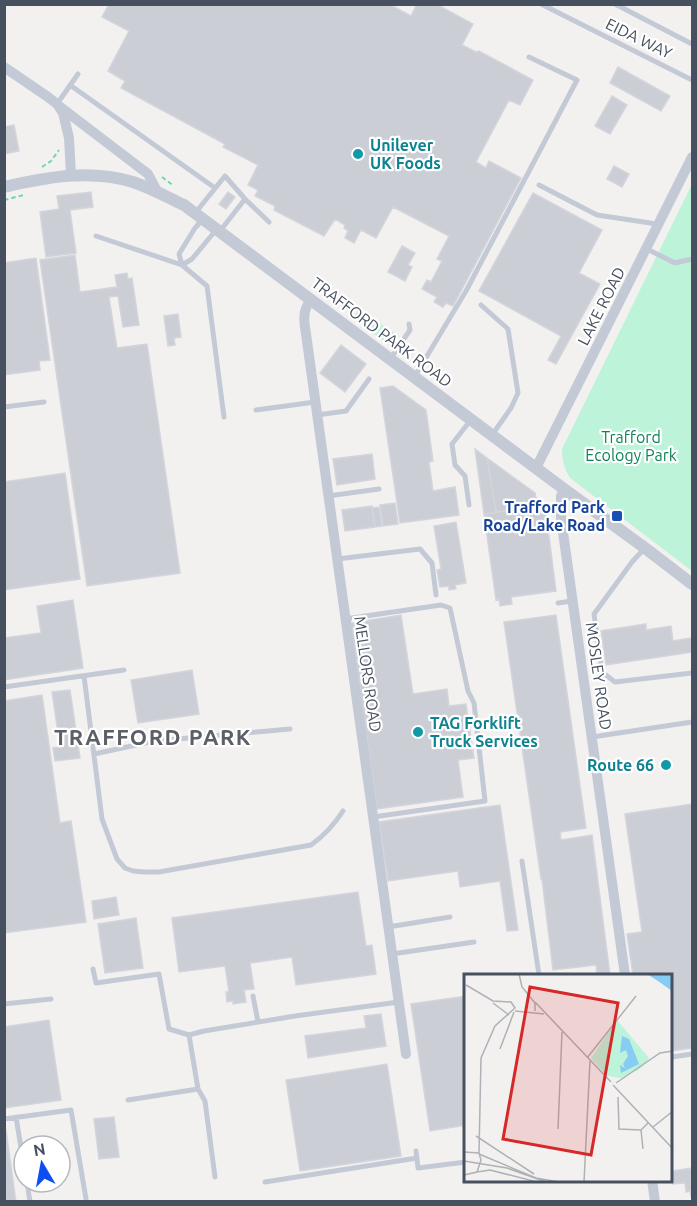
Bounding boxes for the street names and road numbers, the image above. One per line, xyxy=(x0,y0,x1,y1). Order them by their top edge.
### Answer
street label: EIDA WAY xyxy=(603,14,676,62)
street label: LAKE ROAD xyxy=(574,264,628,348)
street label: TRAFFORD PARK ROAD xyxy=(308,274,456,390)
street label: MELLORS ROAD xyxy=(351,615,385,733)
street label: MOSLEY ROAD xyxy=(583,621,615,731)

